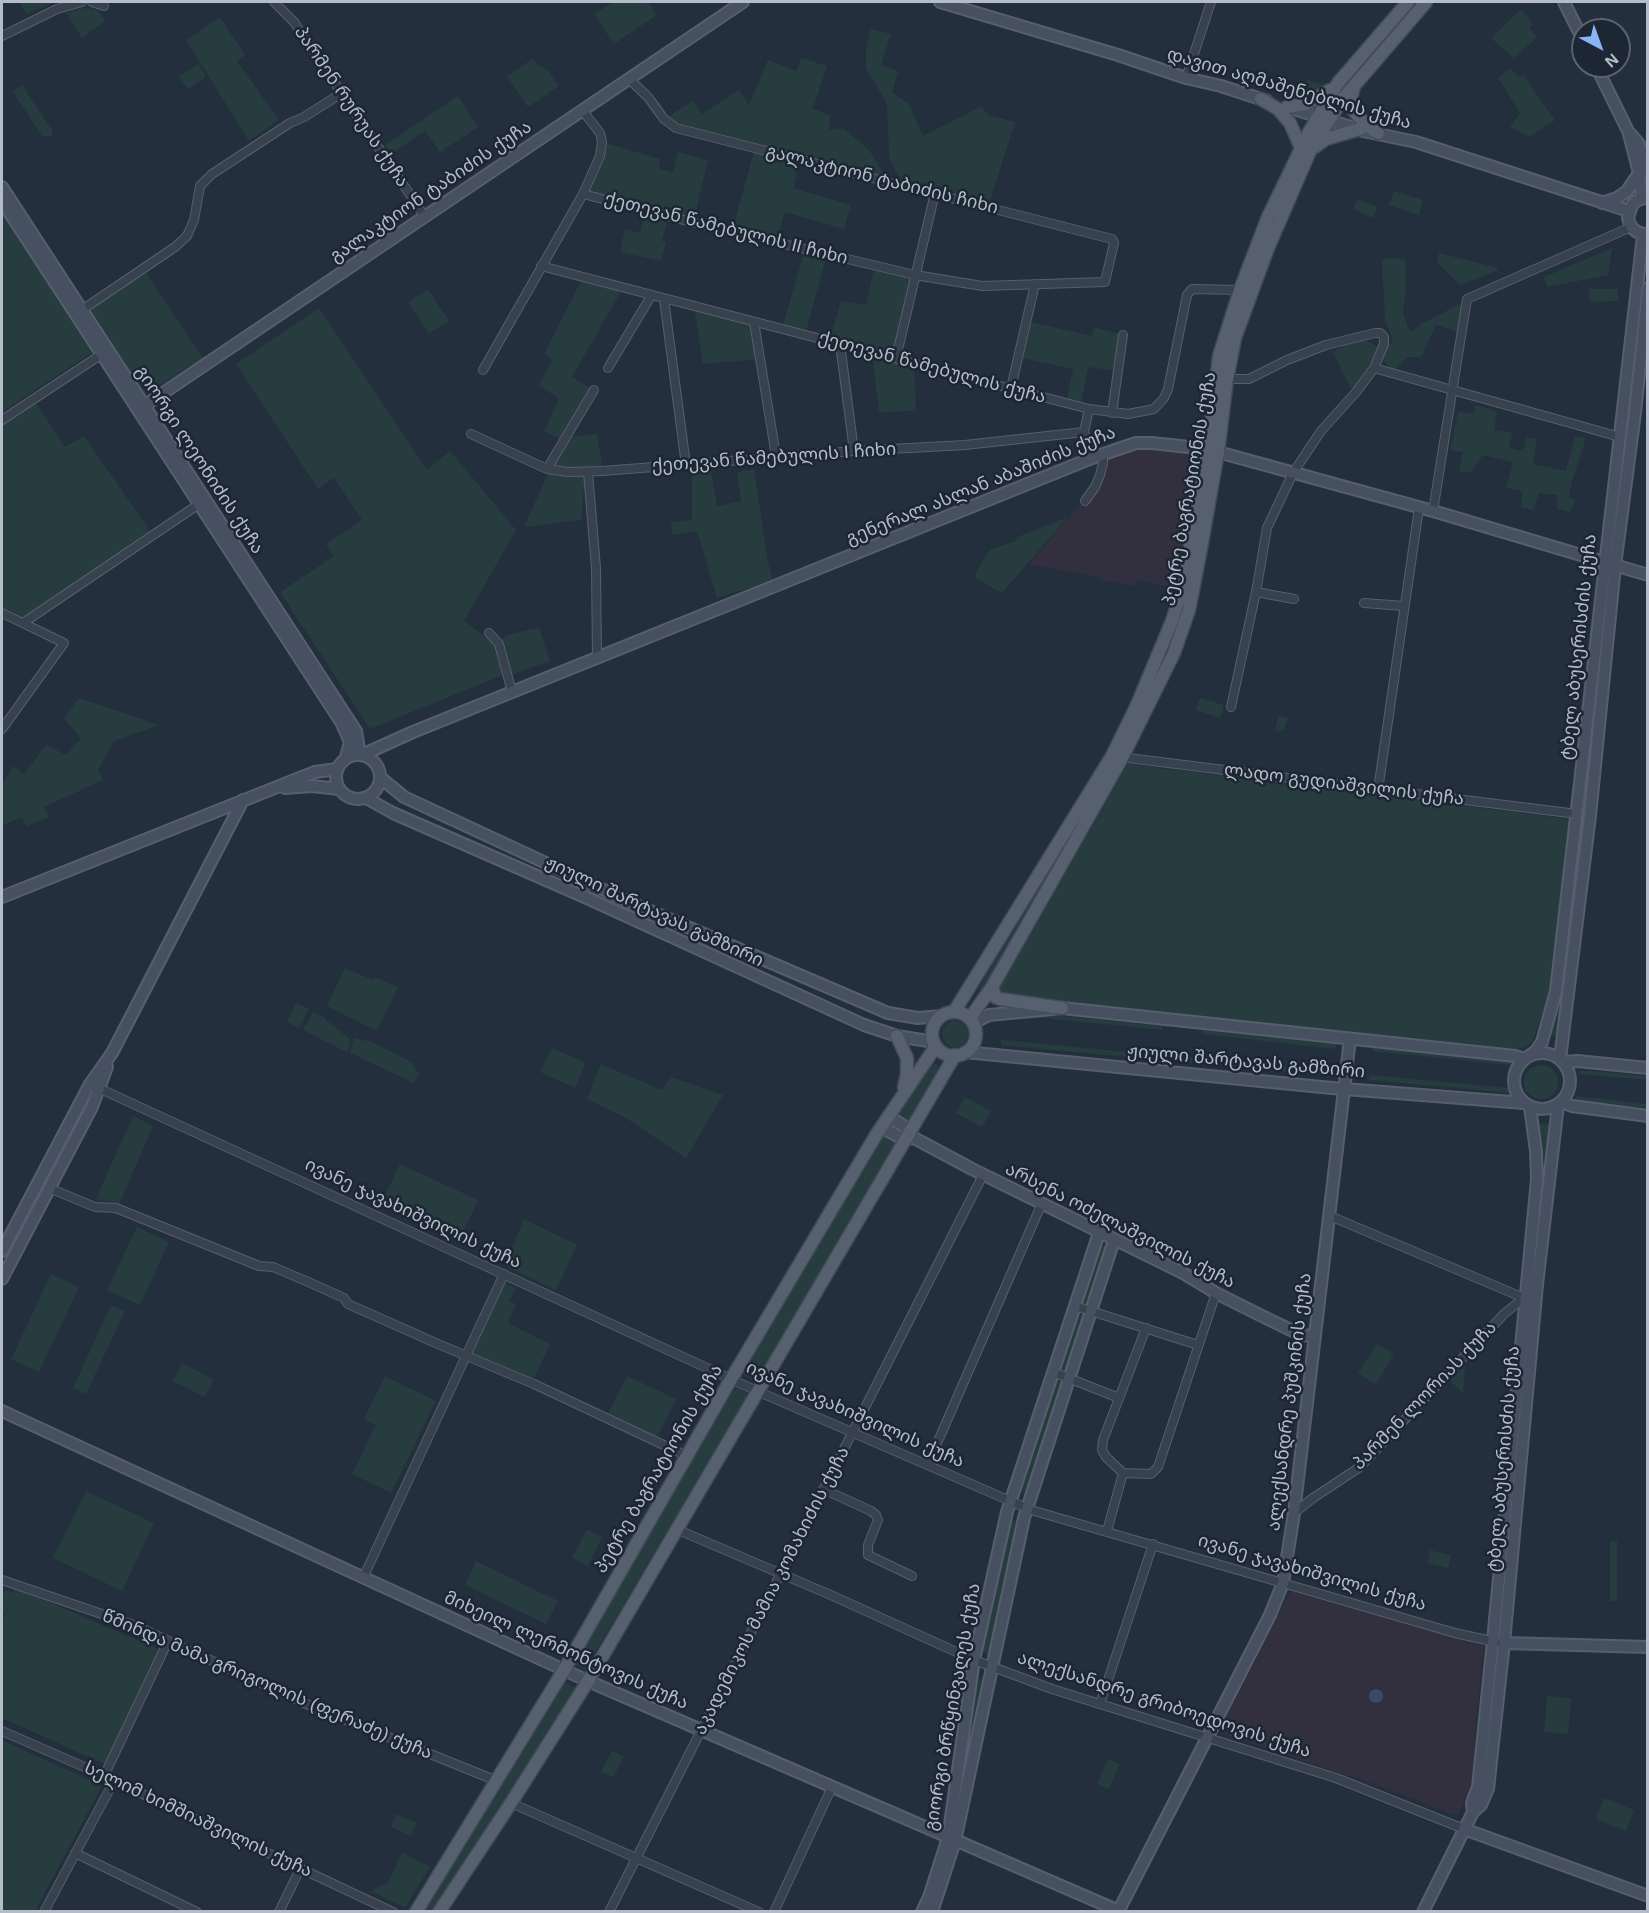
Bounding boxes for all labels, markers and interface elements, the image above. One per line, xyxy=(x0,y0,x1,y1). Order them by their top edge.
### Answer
north arrow xyxy=(1571,18,1631,78)
street label: პარმენ რურუას ქუჩა xyxy=(289,22,413,192)
street label: დავით აღმაშენებლის ქუჩა xyxy=(1164,44,1414,134)
text: N xyxy=(1602,50,1622,71)
street label: გალაკტიონ ტაბიძის ქუჩა xyxy=(326,116,536,268)
street label: გალაკტიონ ტაბიძის ჩიხი xyxy=(764,141,1000,219)
street label: ქეთევან წამებულის II ჩიხი xyxy=(602,188,850,270)
street label: ქეთევან წამებულის ქუჩა xyxy=(816,327,1048,409)
street label: გიორგი ლეონიძის ქუჩა xyxy=(130,362,268,558)
street label: პეტრე ბაგრატიონის ქუჩა xyxy=(1159,370,1221,608)
street label: გენერალ ასლან აბაშიძის ქუჩა xyxy=(843,422,1119,550)
street label: ქეთევან წამებულის I ჩიხი xyxy=(651,439,897,477)
street label: ტბელ აბუსერისძის ქუჩა xyxy=(1556,533,1602,761)
street label: ლადო გუდიაშვილის ქუჩა xyxy=(1223,760,1465,810)
street label: ჟიული შარტავას გამზირი xyxy=(541,852,767,972)
street label: ჟიული შარტავას გამზირი xyxy=(1126,1041,1366,1083)
street label: ივანე ჯავახიშვილის ქუჩა xyxy=(301,1154,525,1274)
street label: არსენა ოძელაშვილის ქუჩა xyxy=(1001,1158,1239,1294)
street label: ალექსანდრე პუშკინის ქუჩა xyxy=(1263,1272,1317,1532)
street label: პარმენ ლორიას ქუჩა xyxy=(1348,1317,1502,1475)
street label: ტბელ აბუსერისძის ქუჩა xyxy=(1483,1345,1525,1573)
street label: ივანე ჯავახიშვილის ქუჩა xyxy=(743,1357,967,1473)
street label: პეტრე ბაგრატიონის ქუჩა xyxy=(590,1361,728,1577)
street label: აკადემიკოს მამია კომახიძის ქუჩა xyxy=(690,1443,854,1739)
street label: ივანე ჯავახიშვილის ქუჩა xyxy=(1195,1530,1429,1616)
street label: გიორგი ბრწყინვალეს ქუჩა xyxy=(921,1582,985,1832)
street label: მიხეილ ლერმონტოვის ქუჩა xyxy=(441,1587,691,1715)
street label: წმინდა მამა გრიგოლის (ფერაძე) ქუჩა xyxy=(99,1605,435,1765)
street label: ალექსანდრე გრიბოედოვის ქუჩა xyxy=(1014,1647,1314,1763)
street label: სელიმ ხიმშიაშვილის ქუჩა xyxy=(81,1758,315,1882)

